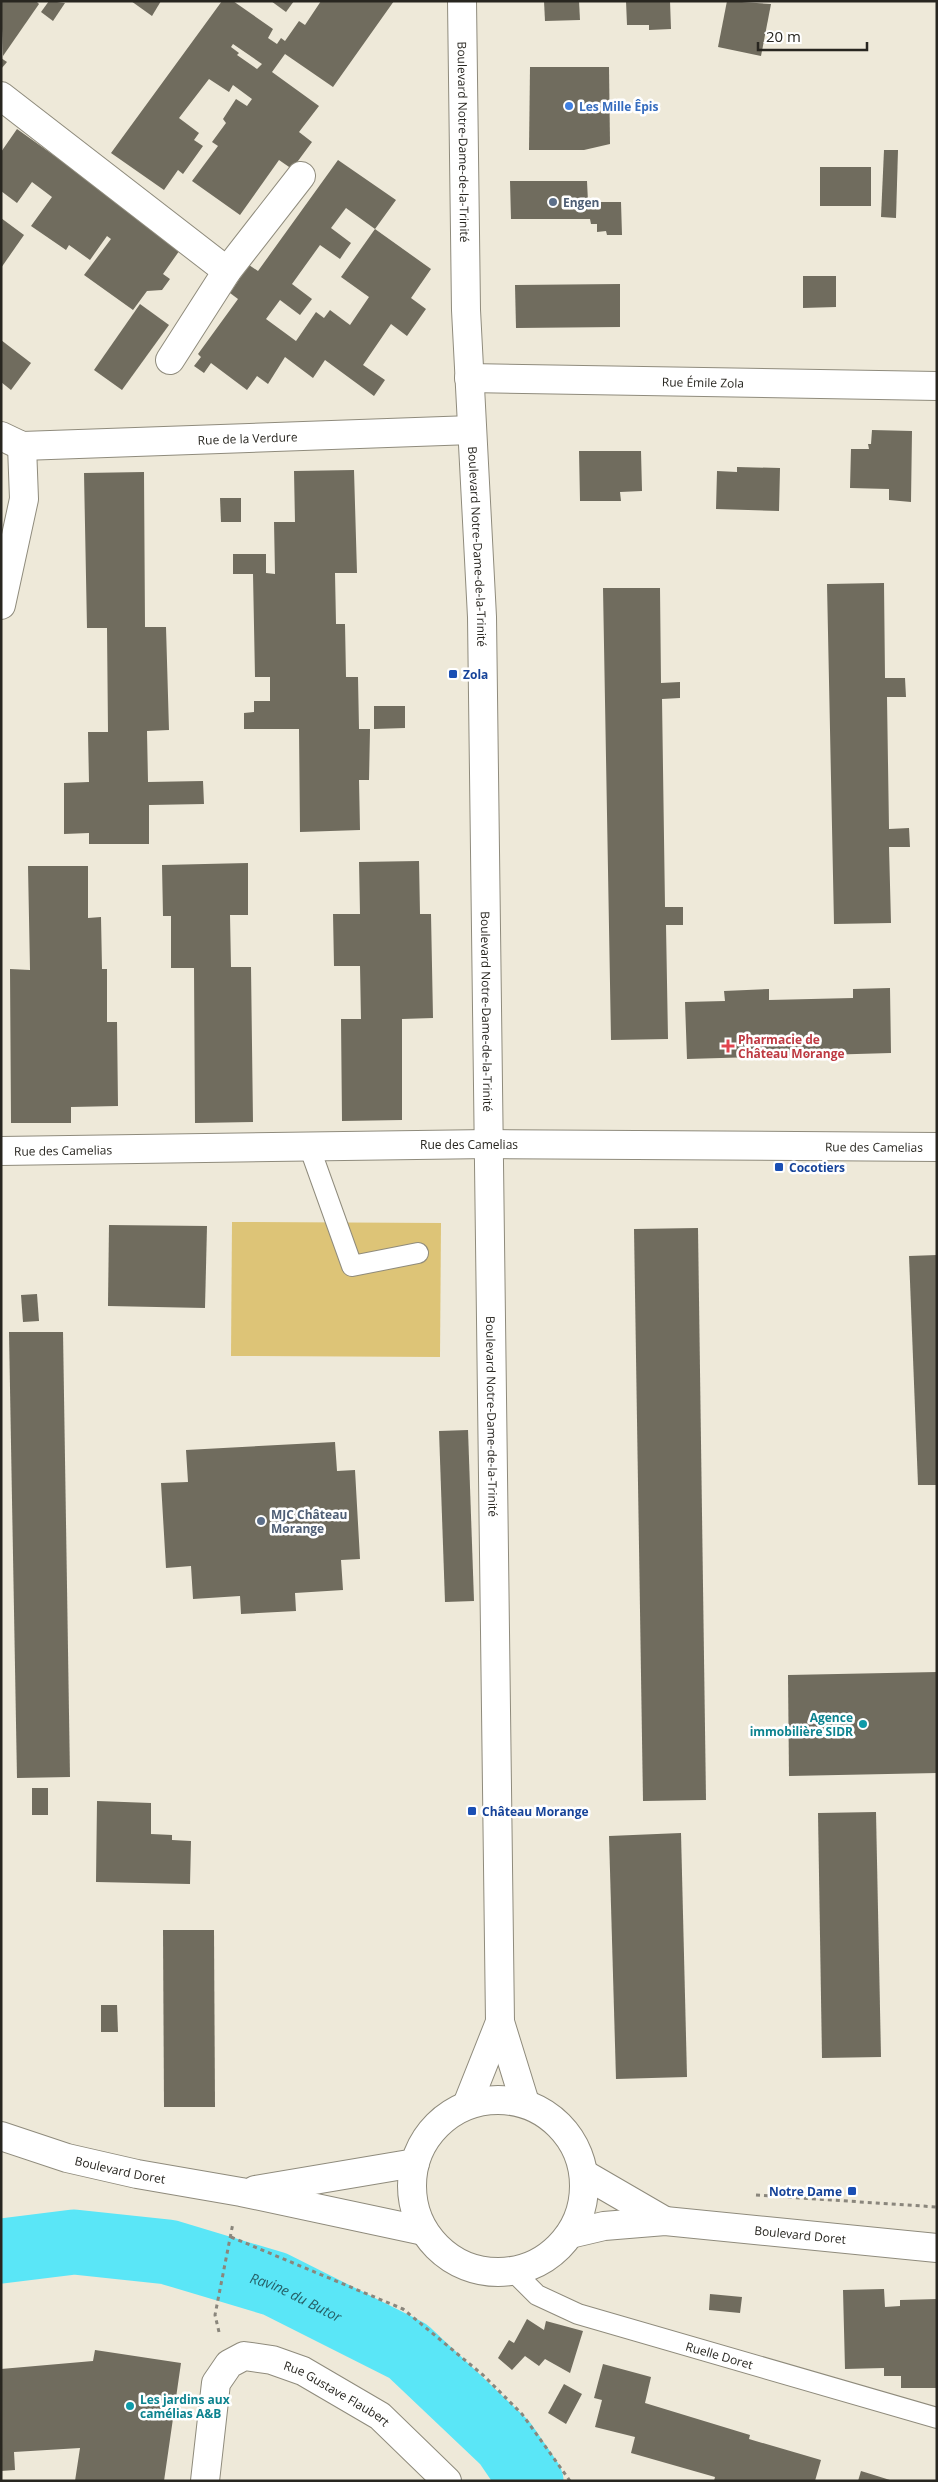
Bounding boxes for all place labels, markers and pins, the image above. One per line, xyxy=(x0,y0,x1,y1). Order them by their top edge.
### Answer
place label: Les Mille Êpis xyxy=(579,98,658,115)
marker: Les Mille Êpis xyxy=(563,100,575,112)
place label: Engen xyxy=(563,194,599,211)
marker: Engen xyxy=(547,196,559,208)
place label: Zola xyxy=(463,666,488,683)
marker: Zola xyxy=(447,668,459,680)
place label: Pharmacie de Château Morange xyxy=(738,1031,845,1062)
marker: Pharmacie de Château Morange xyxy=(722,1040,734,1052)
place label: Cocotiers xyxy=(789,1159,845,1176)
marker: Cocotiers xyxy=(773,1161,785,1173)
place label: MJC Château Morange xyxy=(271,1506,347,1537)
marker: MJC Château Morange xyxy=(255,1515,267,1527)
place label: Agence immobilière SIDR xyxy=(750,1709,853,1740)
marker: Agence immobilière SIDR xyxy=(857,1718,869,1730)
place label: Château Morange xyxy=(482,1803,589,1820)
marker: Château Morange xyxy=(466,1805,478,1817)
place label: Notre Dame xyxy=(769,2183,842,2200)
marker: Notre Dame xyxy=(846,2185,858,2197)
place label: Les jardins aux camélias A&B xyxy=(140,2391,230,2422)
marker: Les jardins aux camélias A&B xyxy=(124,2400,136,2412)

